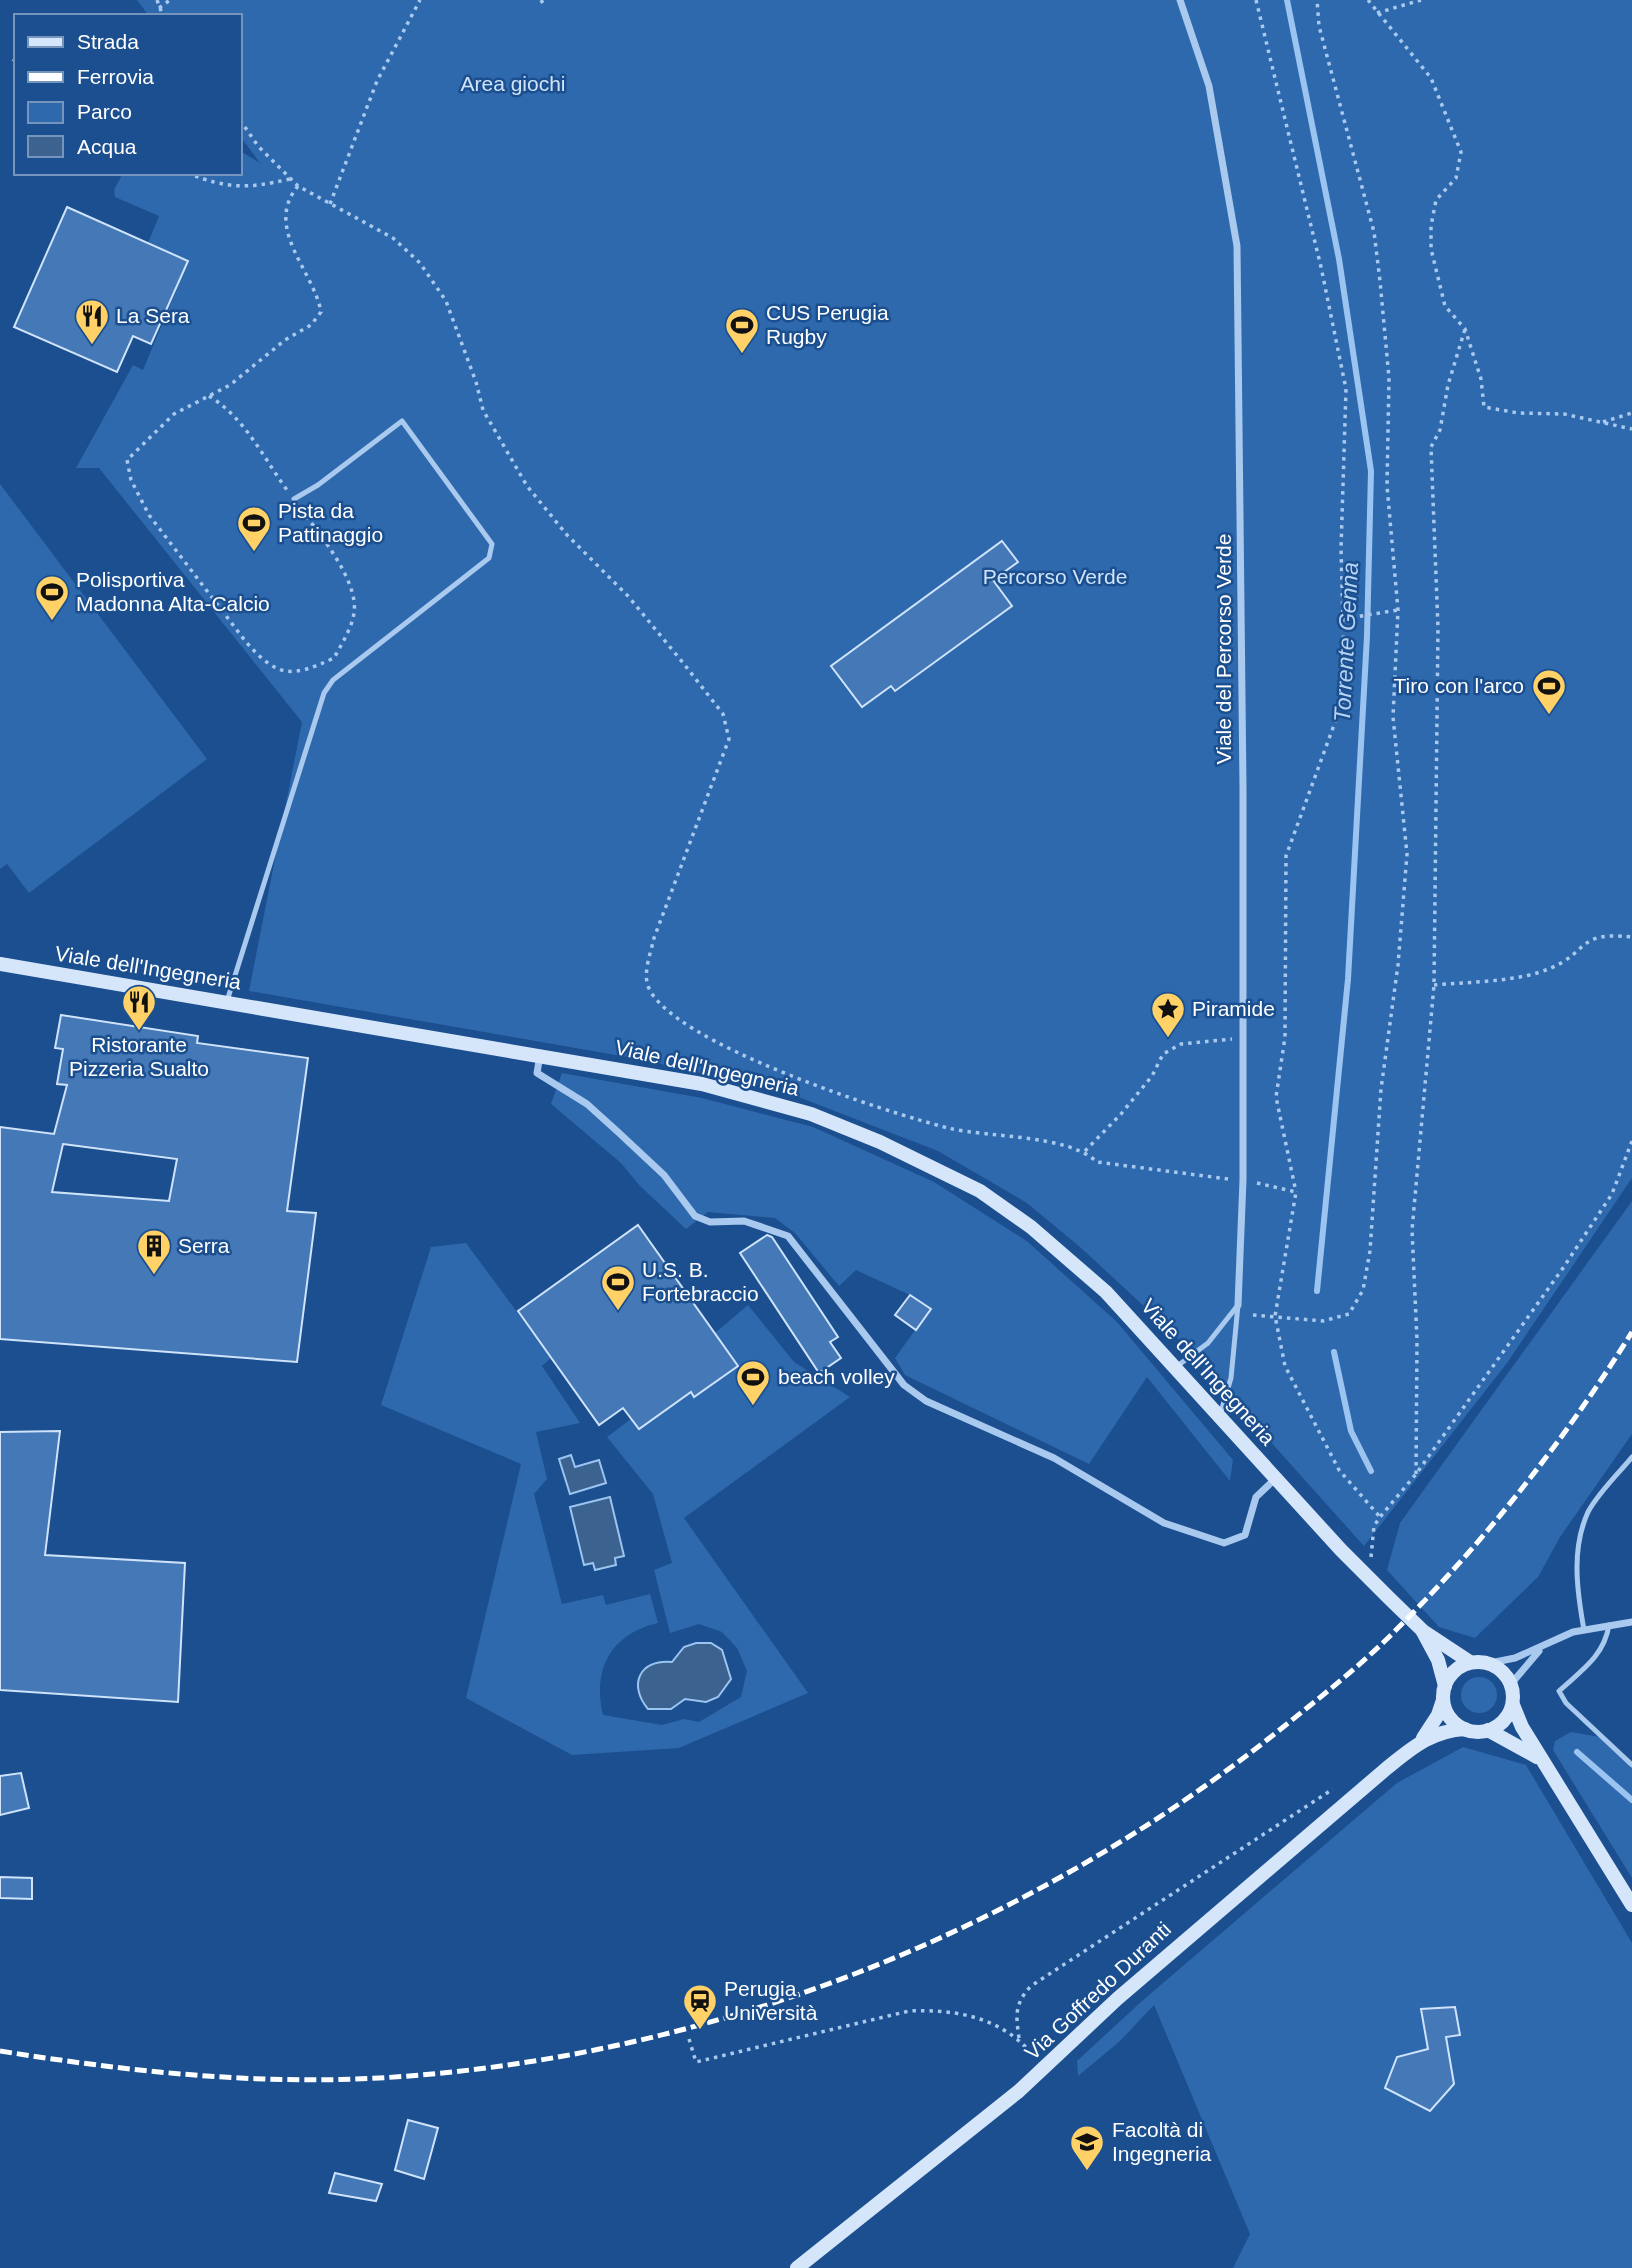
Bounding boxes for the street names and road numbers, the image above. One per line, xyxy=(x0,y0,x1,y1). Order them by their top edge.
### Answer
street label: Viale del Percorso Verde xyxy=(1212,534,1235,764)
street label: Viale dell'Ingegneria xyxy=(53,941,243,994)
street label: Viale dell'Ingegneria xyxy=(613,1035,802,1100)
street label: Viale dell'Ingegneria xyxy=(1137,1294,1280,1449)
street label: Via Goffredo Duranti xyxy=(1020,1917,1175,2064)

